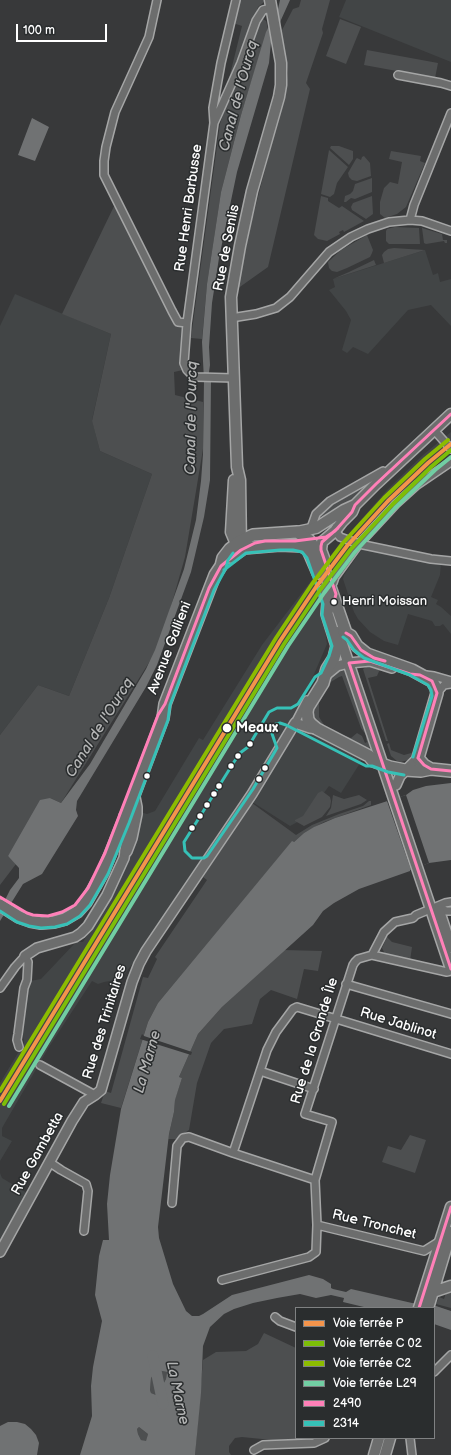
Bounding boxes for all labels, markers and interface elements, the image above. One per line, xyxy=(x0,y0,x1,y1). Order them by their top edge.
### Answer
scale bar xyxy=(18,16,109,42)
text: 100 m xyxy=(23,23,55,38)
water label: Canal de l'Ourcq xyxy=(216,39,262,153)
street label: Rue Henri Barbusse xyxy=(172,143,206,273)
street label: Rue de Senlis xyxy=(210,203,244,293)
water label: Canal de l'Ourcq xyxy=(182,361,202,475)
place label: Henri Moissan xyxy=(342,594,427,610)
marker: Henri Moissan xyxy=(329,597,339,607)
street label: Avenue Gallieni xyxy=(145,599,195,697)
water label: Canal de l'Ourcq xyxy=(62,675,138,781)
place label: Meaux xyxy=(236,720,278,736)
marker: Meaux xyxy=(221,722,233,734)
unlabelled marker xyxy=(245,739,255,749)
unlabelled marker xyxy=(233,751,243,761)
unlabelled marker xyxy=(226,761,236,771)
unlabelled marker xyxy=(260,763,270,773)
unlabelled marker xyxy=(142,771,152,781)
unlabelled marker xyxy=(254,774,264,784)
unlabelled marker xyxy=(214,781,224,791)
unlabelled marker xyxy=(209,789,219,799)
unlabelled marker xyxy=(202,800,212,810)
unlabelled marker xyxy=(195,811,205,821)
unlabelled marker xyxy=(187,823,197,833)
street label: Rue des Trinitaires xyxy=(80,963,130,1081)
street label: Rue de la Grande Île xyxy=(288,976,342,1106)
street label: Rue Jablinot xyxy=(358,1004,438,1044)
water label: La Marne xyxy=(130,1029,166,1095)
street label: Rue Gambetta xyxy=(8,1110,68,1198)
street label: Rue Tronchet xyxy=(330,1206,418,1244)
legend xyxy=(295,1307,435,1439)
text: Voie ferrée P xyxy=(333,1316,403,1331)
text: Voie ferrée C 02 xyxy=(333,1336,422,1351)
text: Voie ferrée C2 xyxy=(333,1356,411,1371)
water label: La Marne xyxy=(162,1360,192,1426)
text: Voie ferrée L29 xyxy=(333,1376,417,1391)
text: 2490 xyxy=(333,1396,361,1411)
text: 2314 xyxy=(333,1416,359,1431)

